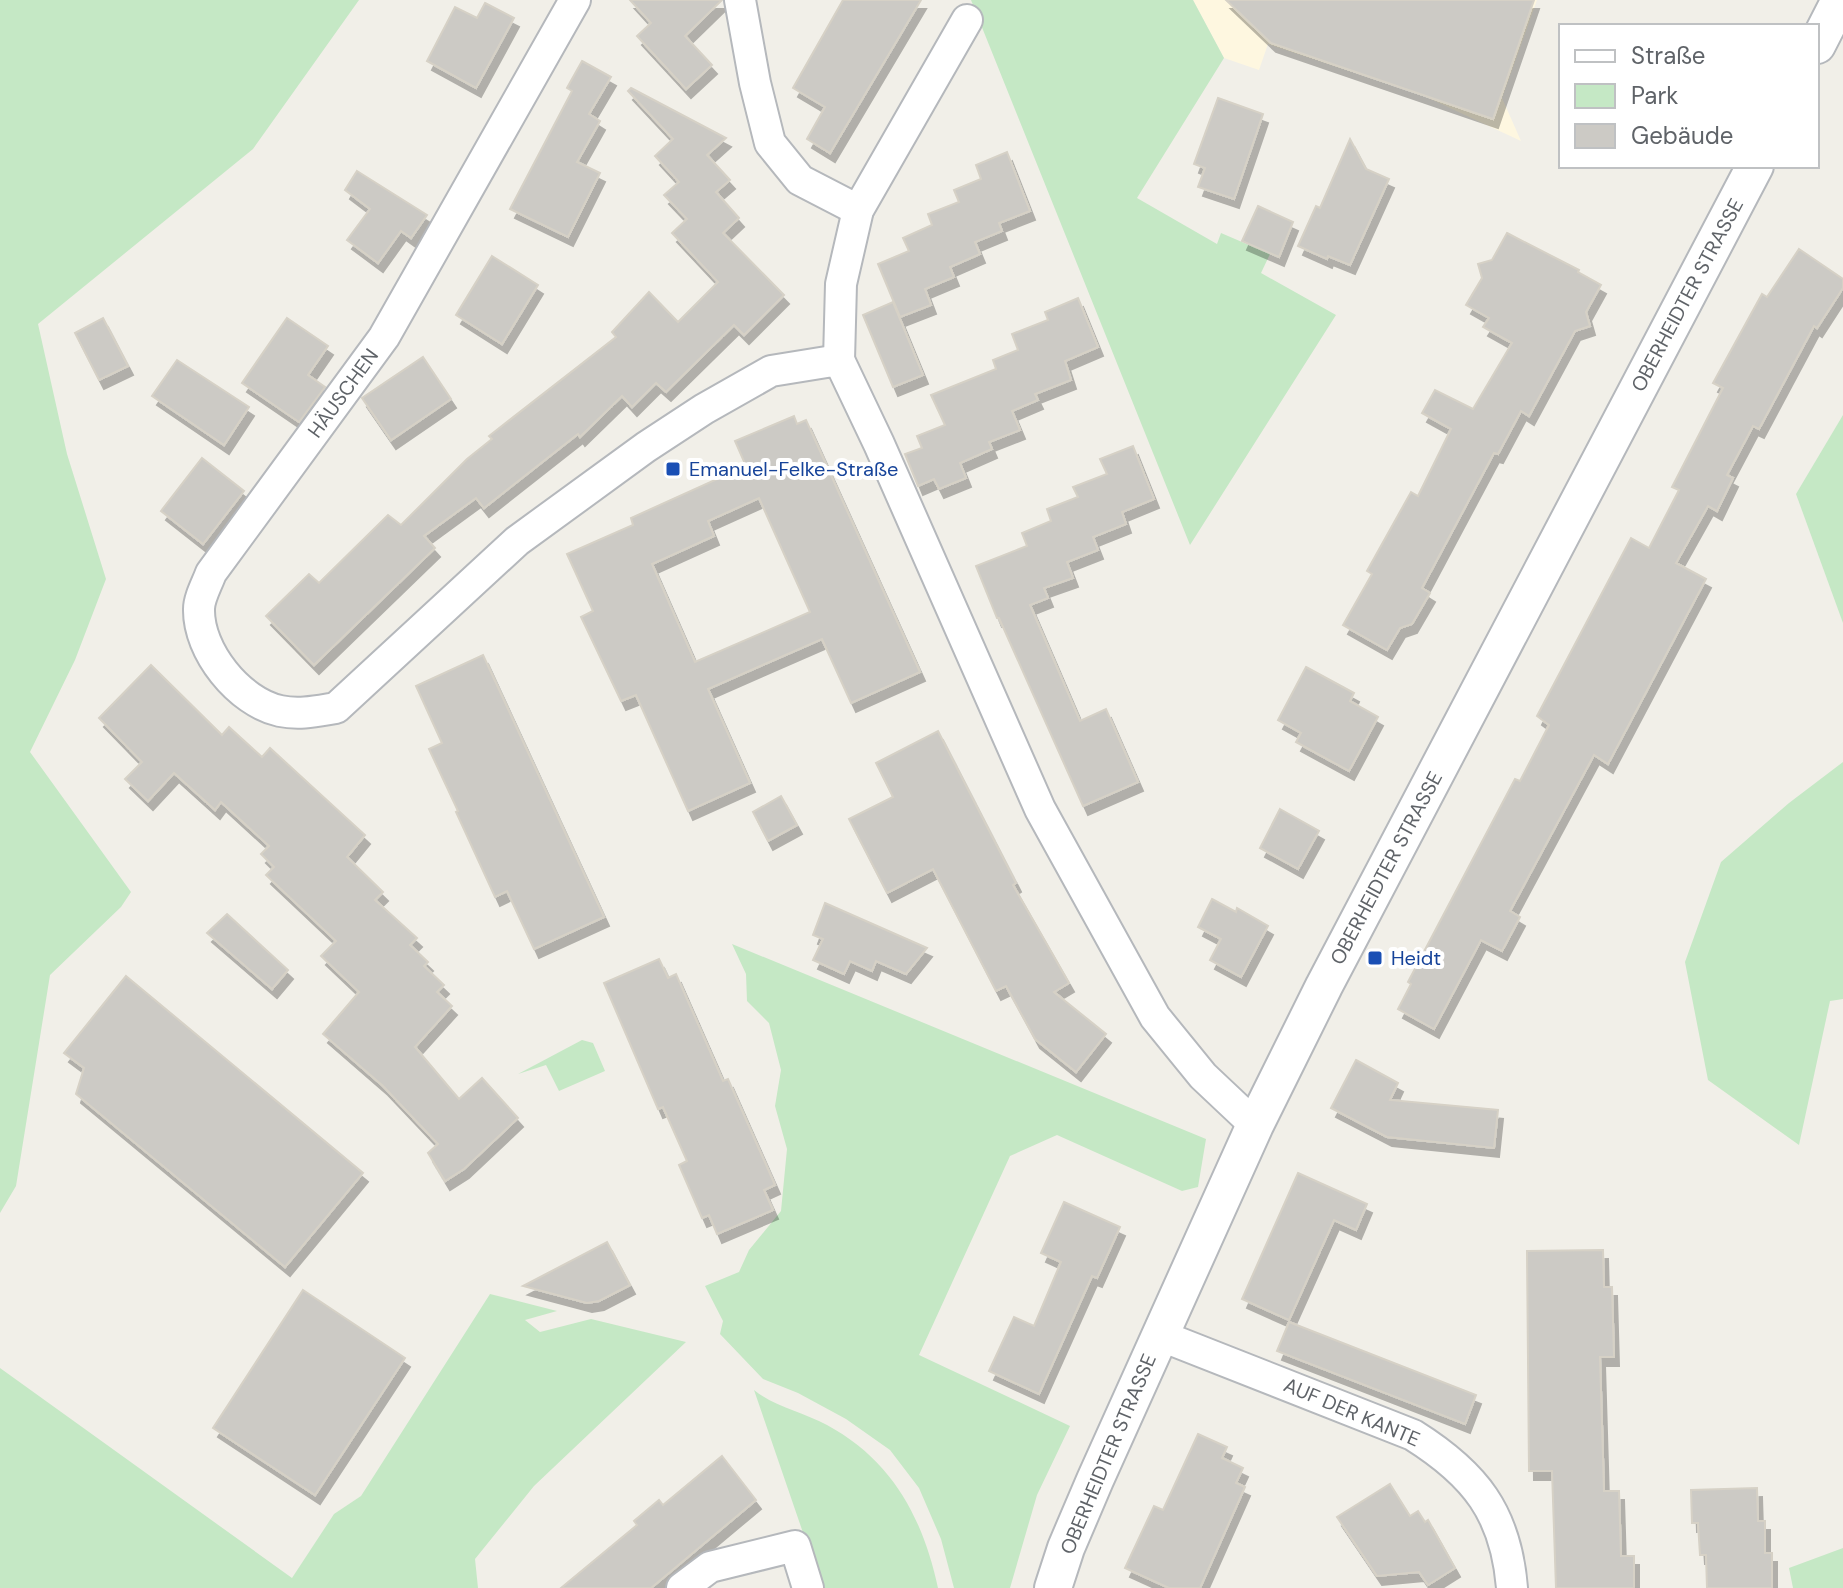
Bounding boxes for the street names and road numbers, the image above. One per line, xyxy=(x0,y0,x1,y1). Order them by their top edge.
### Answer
street label: OBERHEIDTER STRASSE xyxy=(1625,194,1749,396)
street label: HÄUSCHEN xyxy=(302,343,384,443)
street label: OBERHEIDTER STRASSE xyxy=(1324,767,1448,969)
street label: OBERHEIDTER STRASSE xyxy=(1054,1350,1162,1558)
street label: AUF DER KANTE xyxy=(1280,1372,1424,1452)

